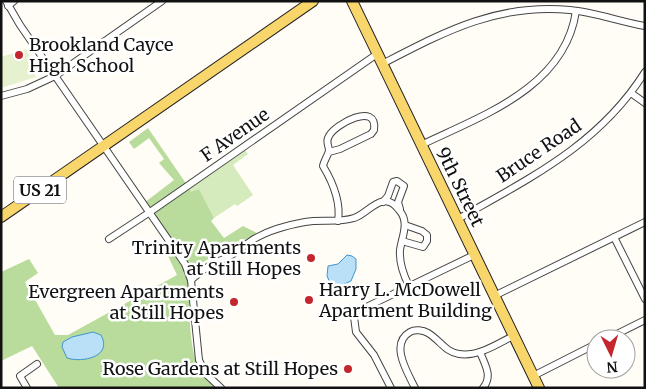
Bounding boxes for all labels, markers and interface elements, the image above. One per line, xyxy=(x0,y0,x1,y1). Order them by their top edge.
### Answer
place label: Brookland Cayce High School xyxy=(29,33,174,77)
marker: Brookland Cayce High School xyxy=(13,49,25,61)
street label: F Avenue xyxy=(196,103,273,167)
street label: Bruce Road xyxy=(492,114,586,187)
street label: 9th Street xyxy=(431,143,490,230)
road number: US 21 xyxy=(14,176,66,204)
place label: Trinity Apartments at Still Hopes xyxy=(132,236,301,280)
marker: Trinity Apartments at Still Hopes xyxy=(305,252,317,264)
place label: Harry L. McDowell Apartment Building xyxy=(318,278,492,322)
place label: Evergreen Apartments at Still Hopes xyxy=(28,280,224,324)
marker: Harry L. McDowell Apartment Building xyxy=(303,294,315,306)
marker: Evergreen Apartments at Still Hopes xyxy=(228,296,240,308)
north arrow xyxy=(586,329,636,379)
place label: Rose Gardens at Still Hopes xyxy=(103,357,338,380)
text: N xyxy=(606,358,618,376)
marker: Rose Gardens at Still Hopes xyxy=(342,363,354,375)

